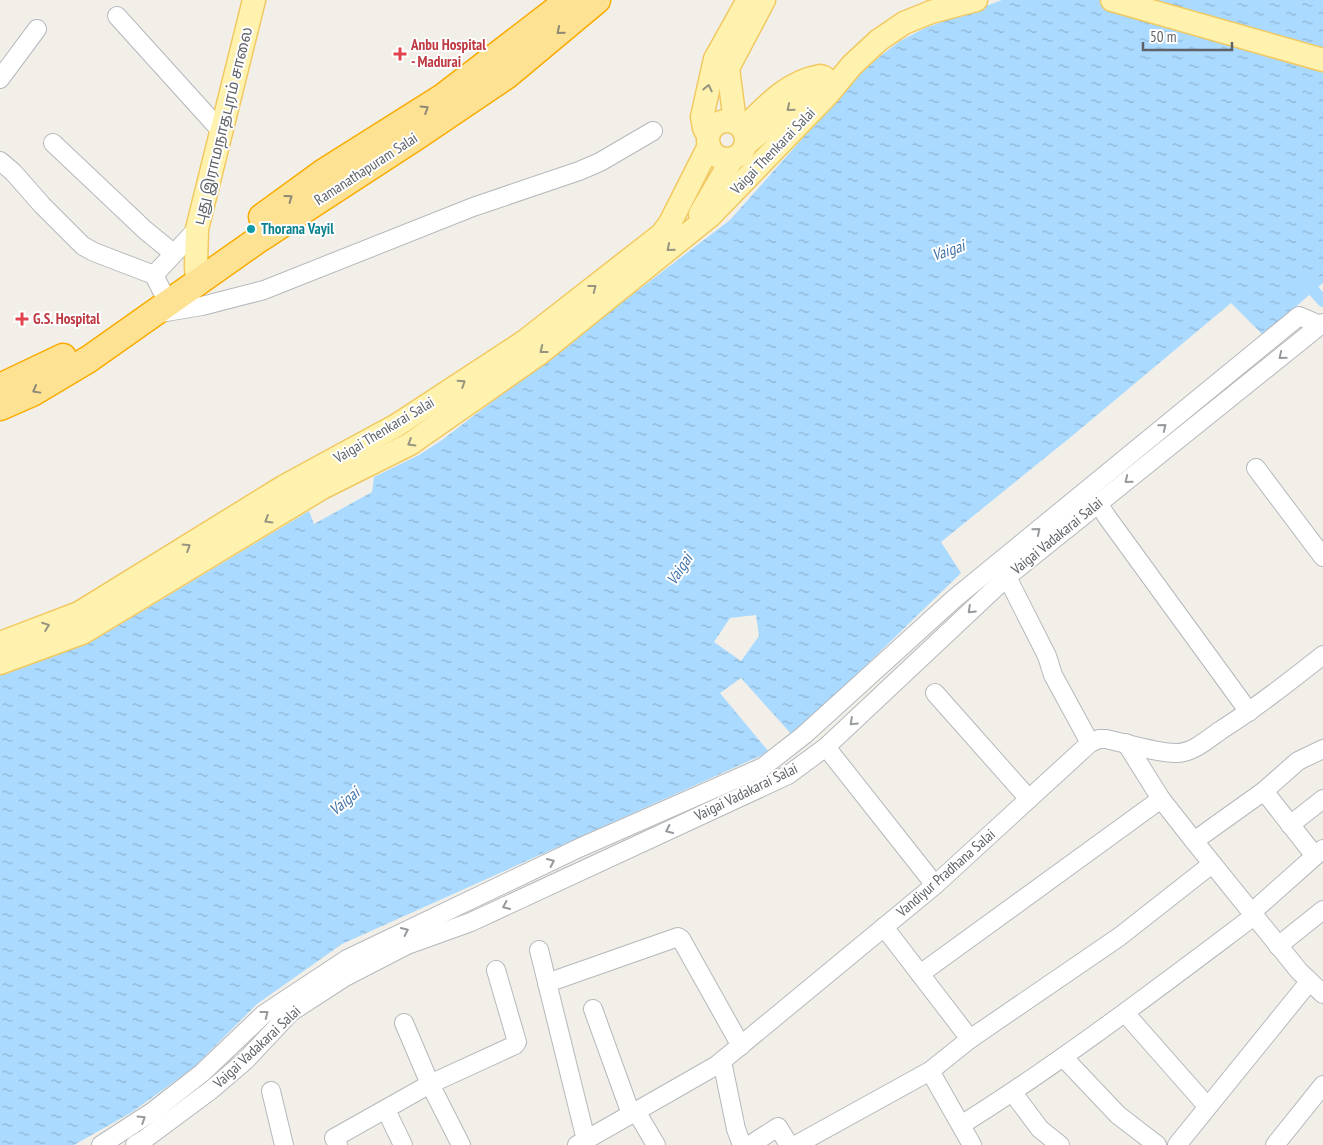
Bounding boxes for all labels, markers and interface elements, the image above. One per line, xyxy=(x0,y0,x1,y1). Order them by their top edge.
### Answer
scale bar xyxy=(1143,20,1232,52)
street label: புது இராமநாதபுரம் சாலை xyxy=(189,25,258,227)
one-way arrow xyxy=(556,26,565,35)
text: 50 m xyxy=(1150,27,1176,46)
place label: Anbu Hospital - Madurai xyxy=(410,35,486,71)
marker: Anbu Hospital - Madurai xyxy=(393,47,407,61)
one-way arrow xyxy=(702,83,713,92)
one-way arrow xyxy=(787,102,796,111)
street label: Vaigai Thenkarai Salai xyxy=(726,103,819,199)
one-way arrow xyxy=(419,106,428,116)
street label: Ramanathapuram Salai xyxy=(310,128,421,209)
one-way arrow xyxy=(283,195,293,204)
place label: Thorana Vayil xyxy=(261,219,334,238)
marker: Thorana Vayil xyxy=(245,223,257,235)
water label: Vaigai xyxy=(929,234,969,265)
one-way arrow xyxy=(667,242,676,251)
one-way arrow xyxy=(587,285,596,293)
place label: G.S. Hospital xyxy=(33,309,100,328)
marker: G.S. Hospital xyxy=(15,312,29,326)
one-way arrow xyxy=(540,344,549,353)
one-way arrow xyxy=(1279,350,1288,358)
one-way arrow xyxy=(456,379,465,389)
one-way arrow xyxy=(33,384,42,394)
street label: Vaigai Thenkarai Salai xyxy=(329,392,437,468)
one-way arrow xyxy=(1157,425,1166,433)
one-way arrow xyxy=(407,437,416,447)
one-way arrow xyxy=(1125,474,1134,482)
street label: Vaigai Vadakarai Salai xyxy=(1006,493,1106,579)
one-way arrow xyxy=(264,514,273,524)
one-way arrow xyxy=(1032,527,1041,536)
one-way arrow xyxy=(182,543,191,553)
water label: Vaigai xyxy=(662,547,698,588)
one-way arrow xyxy=(968,604,977,613)
one-way arrow xyxy=(41,622,49,632)
one-way arrow xyxy=(850,716,859,725)
street label: Vaigai Vadakarai Salai xyxy=(690,758,801,825)
water label: Vaigai xyxy=(325,781,365,819)
one-way arrow xyxy=(665,824,674,834)
street label: Vandiyur Pradhana Salai xyxy=(892,825,999,921)
one-way arrow xyxy=(546,857,555,868)
one-way arrow xyxy=(502,899,511,910)
one-way arrow xyxy=(399,928,408,938)
street label: Vaigai Vadakarai Salai xyxy=(208,1001,304,1093)
one-way arrow xyxy=(259,1011,268,1019)
one-way arrow xyxy=(136,1116,145,1125)

